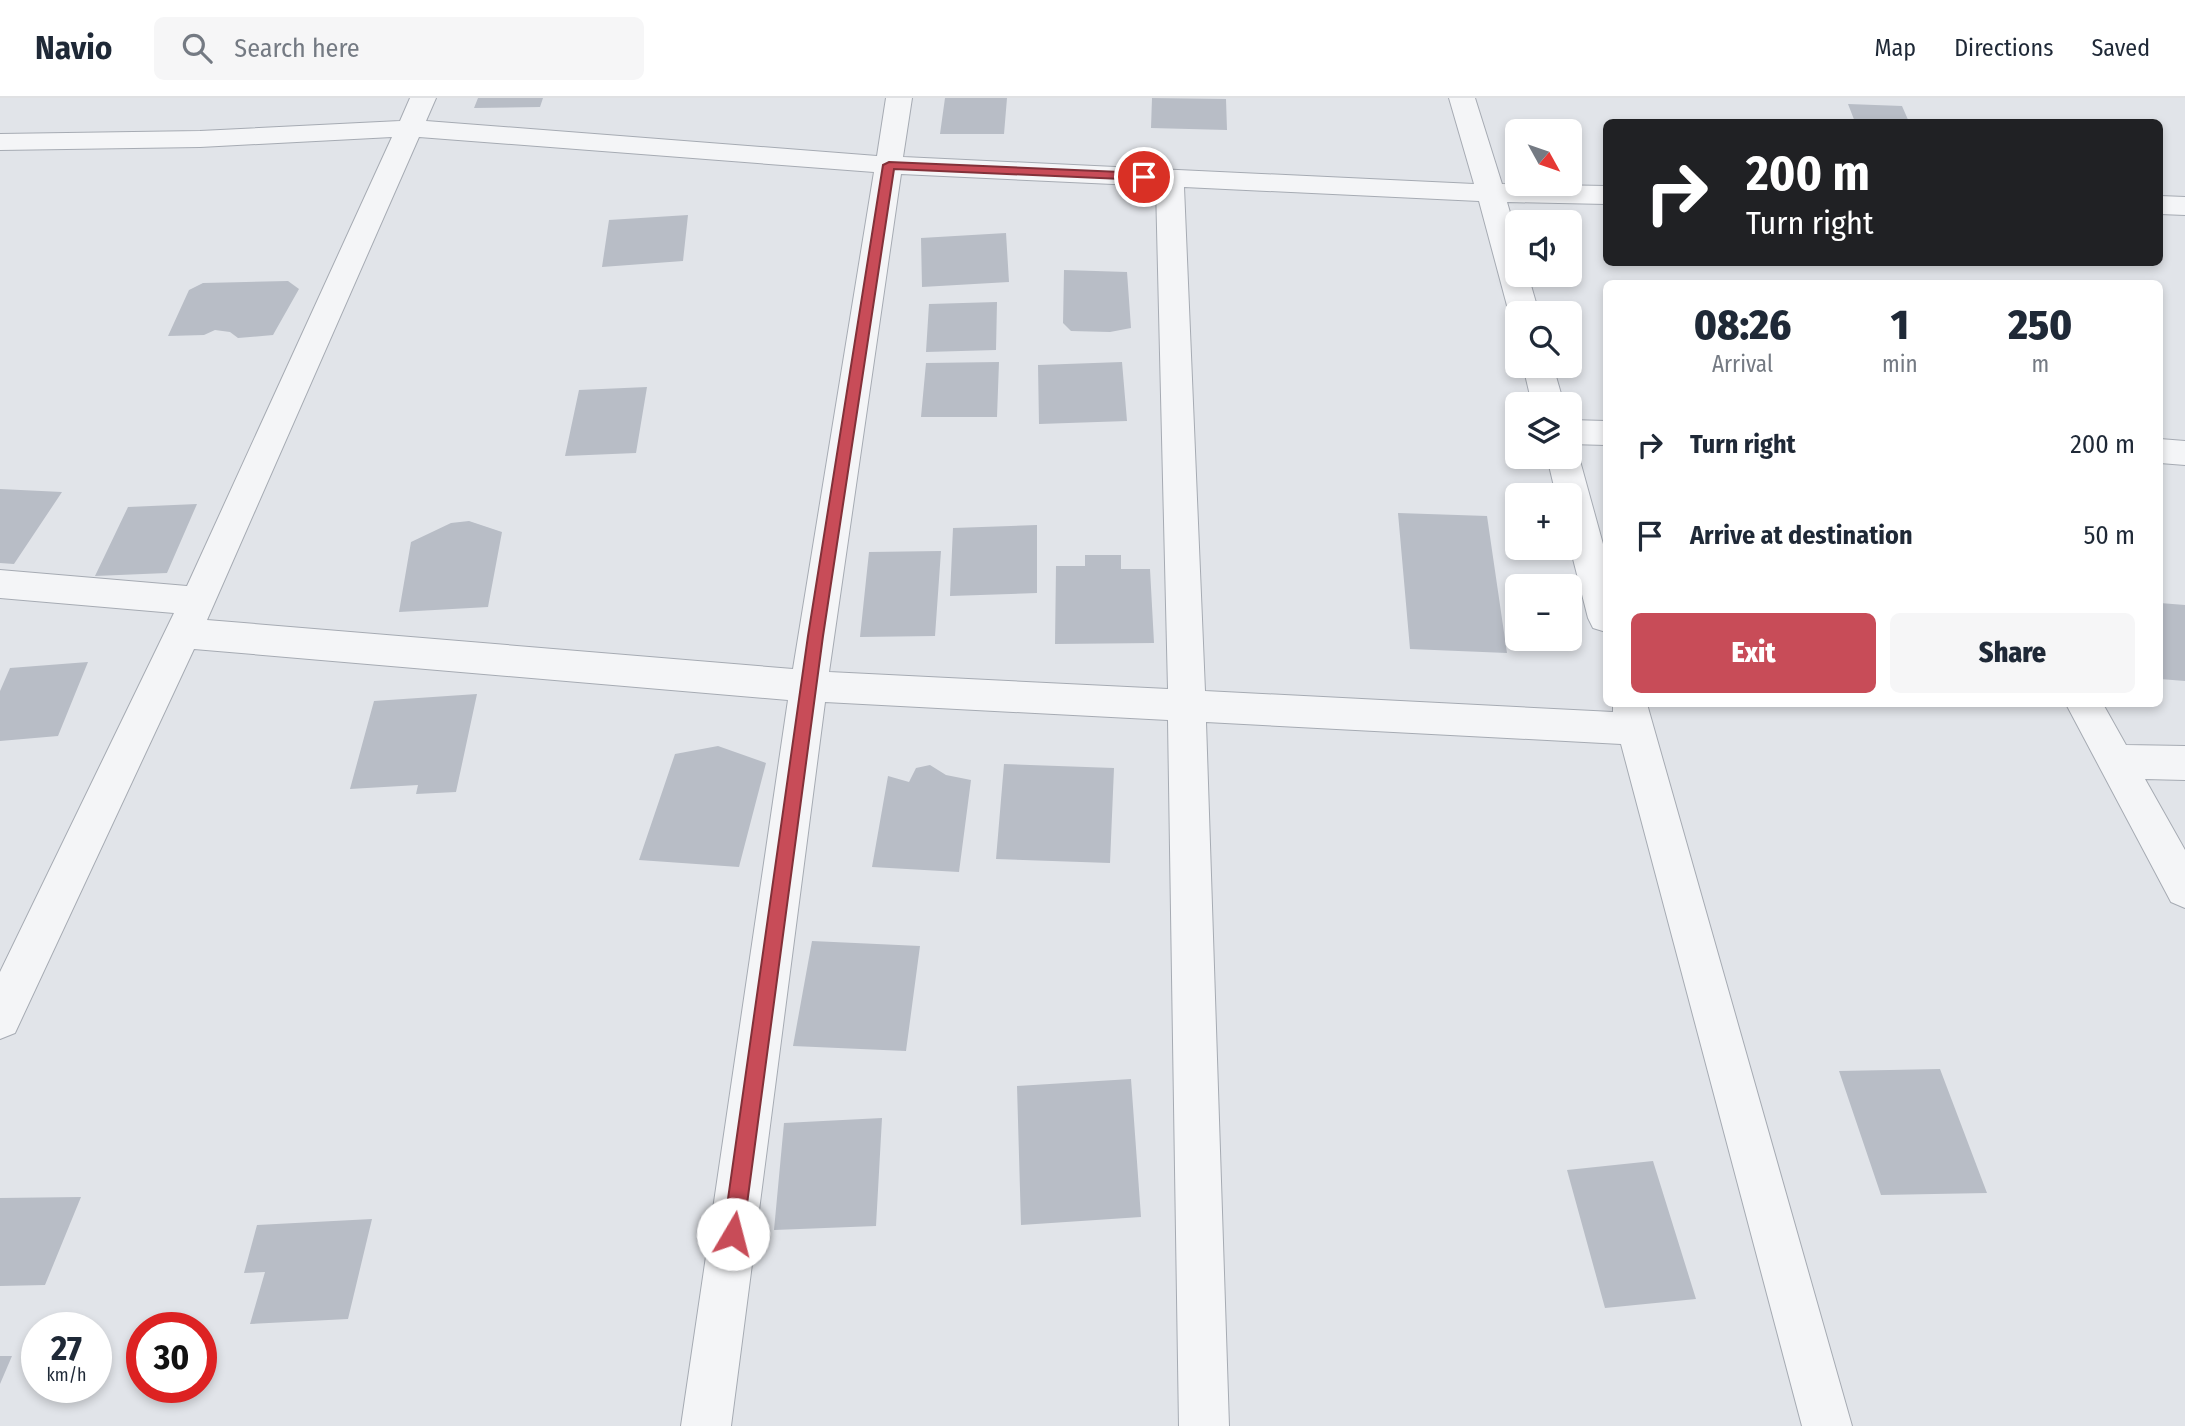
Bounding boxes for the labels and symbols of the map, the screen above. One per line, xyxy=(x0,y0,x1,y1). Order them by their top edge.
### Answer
north arrow xyxy=(1505,119,1582,196)
pin xyxy=(1114,147,1174,207)
position arrow xyxy=(696,1197,770,1271)
speed limit sign: 30 xyxy=(126,1312,217,1403)

